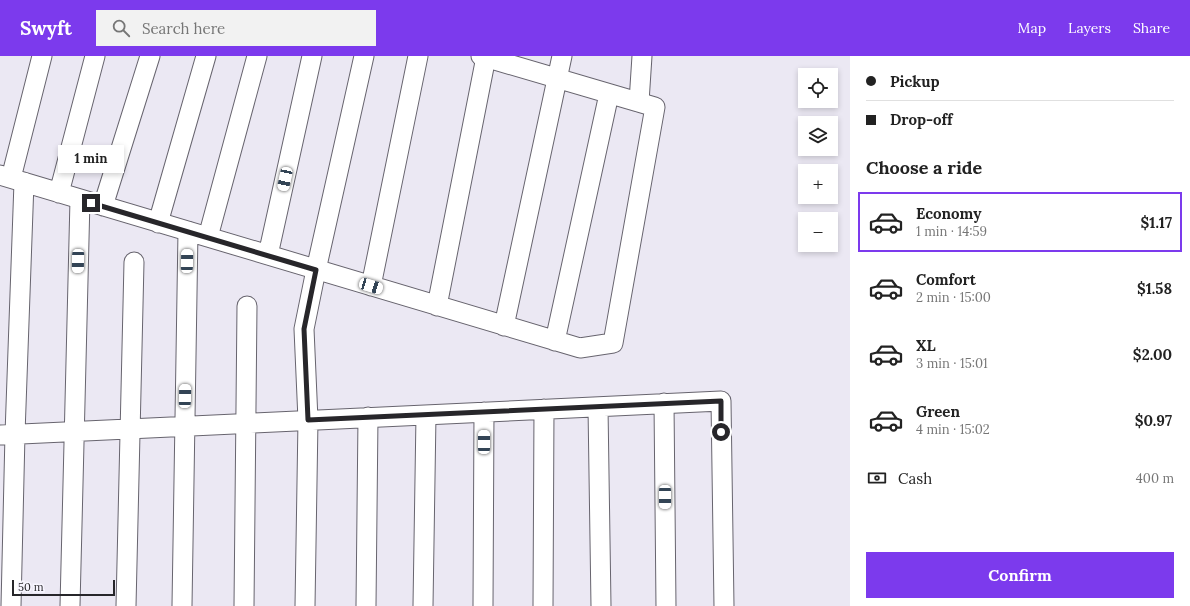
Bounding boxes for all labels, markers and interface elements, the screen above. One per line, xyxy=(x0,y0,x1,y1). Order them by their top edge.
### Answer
search box xyxy=(96,10,376,46)
text: Swyft xyxy=(20,16,72,40)
icon: search xyxy=(110,17,132,39)
text: Search here xyxy=(142,19,225,38)
text: Map xyxy=(1018,19,1046,37)
text: Layers xyxy=(1068,19,1111,37)
text: Share xyxy=(1133,19,1170,37)
map controls xyxy=(798,68,838,252)
button: locate xyxy=(798,68,838,108)
text: Pickup xyxy=(890,72,939,91)
text: Drop-off xyxy=(890,110,952,129)
button: layers xyxy=(798,116,838,156)
callout: 1 min xyxy=(58,145,124,173)
text: 1 min xyxy=(74,150,108,167)
text: Choose a ride xyxy=(866,156,982,179)
button: + xyxy=(798,164,838,204)
car xyxy=(277,166,293,192)
route end xyxy=(82,194,100,212)
icon: car xyxy=(868,204,904,240)
text: Economy xyxy=(916,204,981,223)
button: − xyxy=(798,212,838,252)
text: $1.17 xyxy=(1140,213,1172,232)
text: 1 min · 14:59 xyxy=(916,223,987,240)
car xyxy=(72,249,84,273)
car xyxy=(181,249,193,273)
icon: car xyxy=(868,270,904,306)
text: Comfort xyxy=(916,270,976,289)
car xyxy=(358,277,384,295)
text: $1.58 xyxy=(1137,279,1172,298)
text: 2 min · 15:00 xyxy=(916,289,991,306)
icon: car xyxy=(868,336,904,372)
text: XL xyxy=(916,336,936,355)
text: $2.00 xyxy=(1133,345,1172,364)
text: 3 min · 15:01 xyxy=(916,355,988,372)
car xyxy=(179,384,191,408)
icon: car xyxy=(868,402,904,438)
text: Green xyxy=(916,402,960,421)
text: $0.97 xyxy=(1135,411,1172,430)
text: 4 min · 15:02 xyxy=(916,421,990,438)
route start xyxy=(712,423,730,441)
car xyxy=(478,430,490,454)
icon: cash xyxy=(866,467,888,489)
text: Cash xyxy=(898,469,932,488)
text: 400 m xyxy=(1136,470,1174,487)
car xyxy=(659,485,671,509)
button: Confirm xyxy=(866,552,1174,598)
scale bar xyxy=(12,578,115,597)
text: 50 m xyxy=(18,580,44,594)

